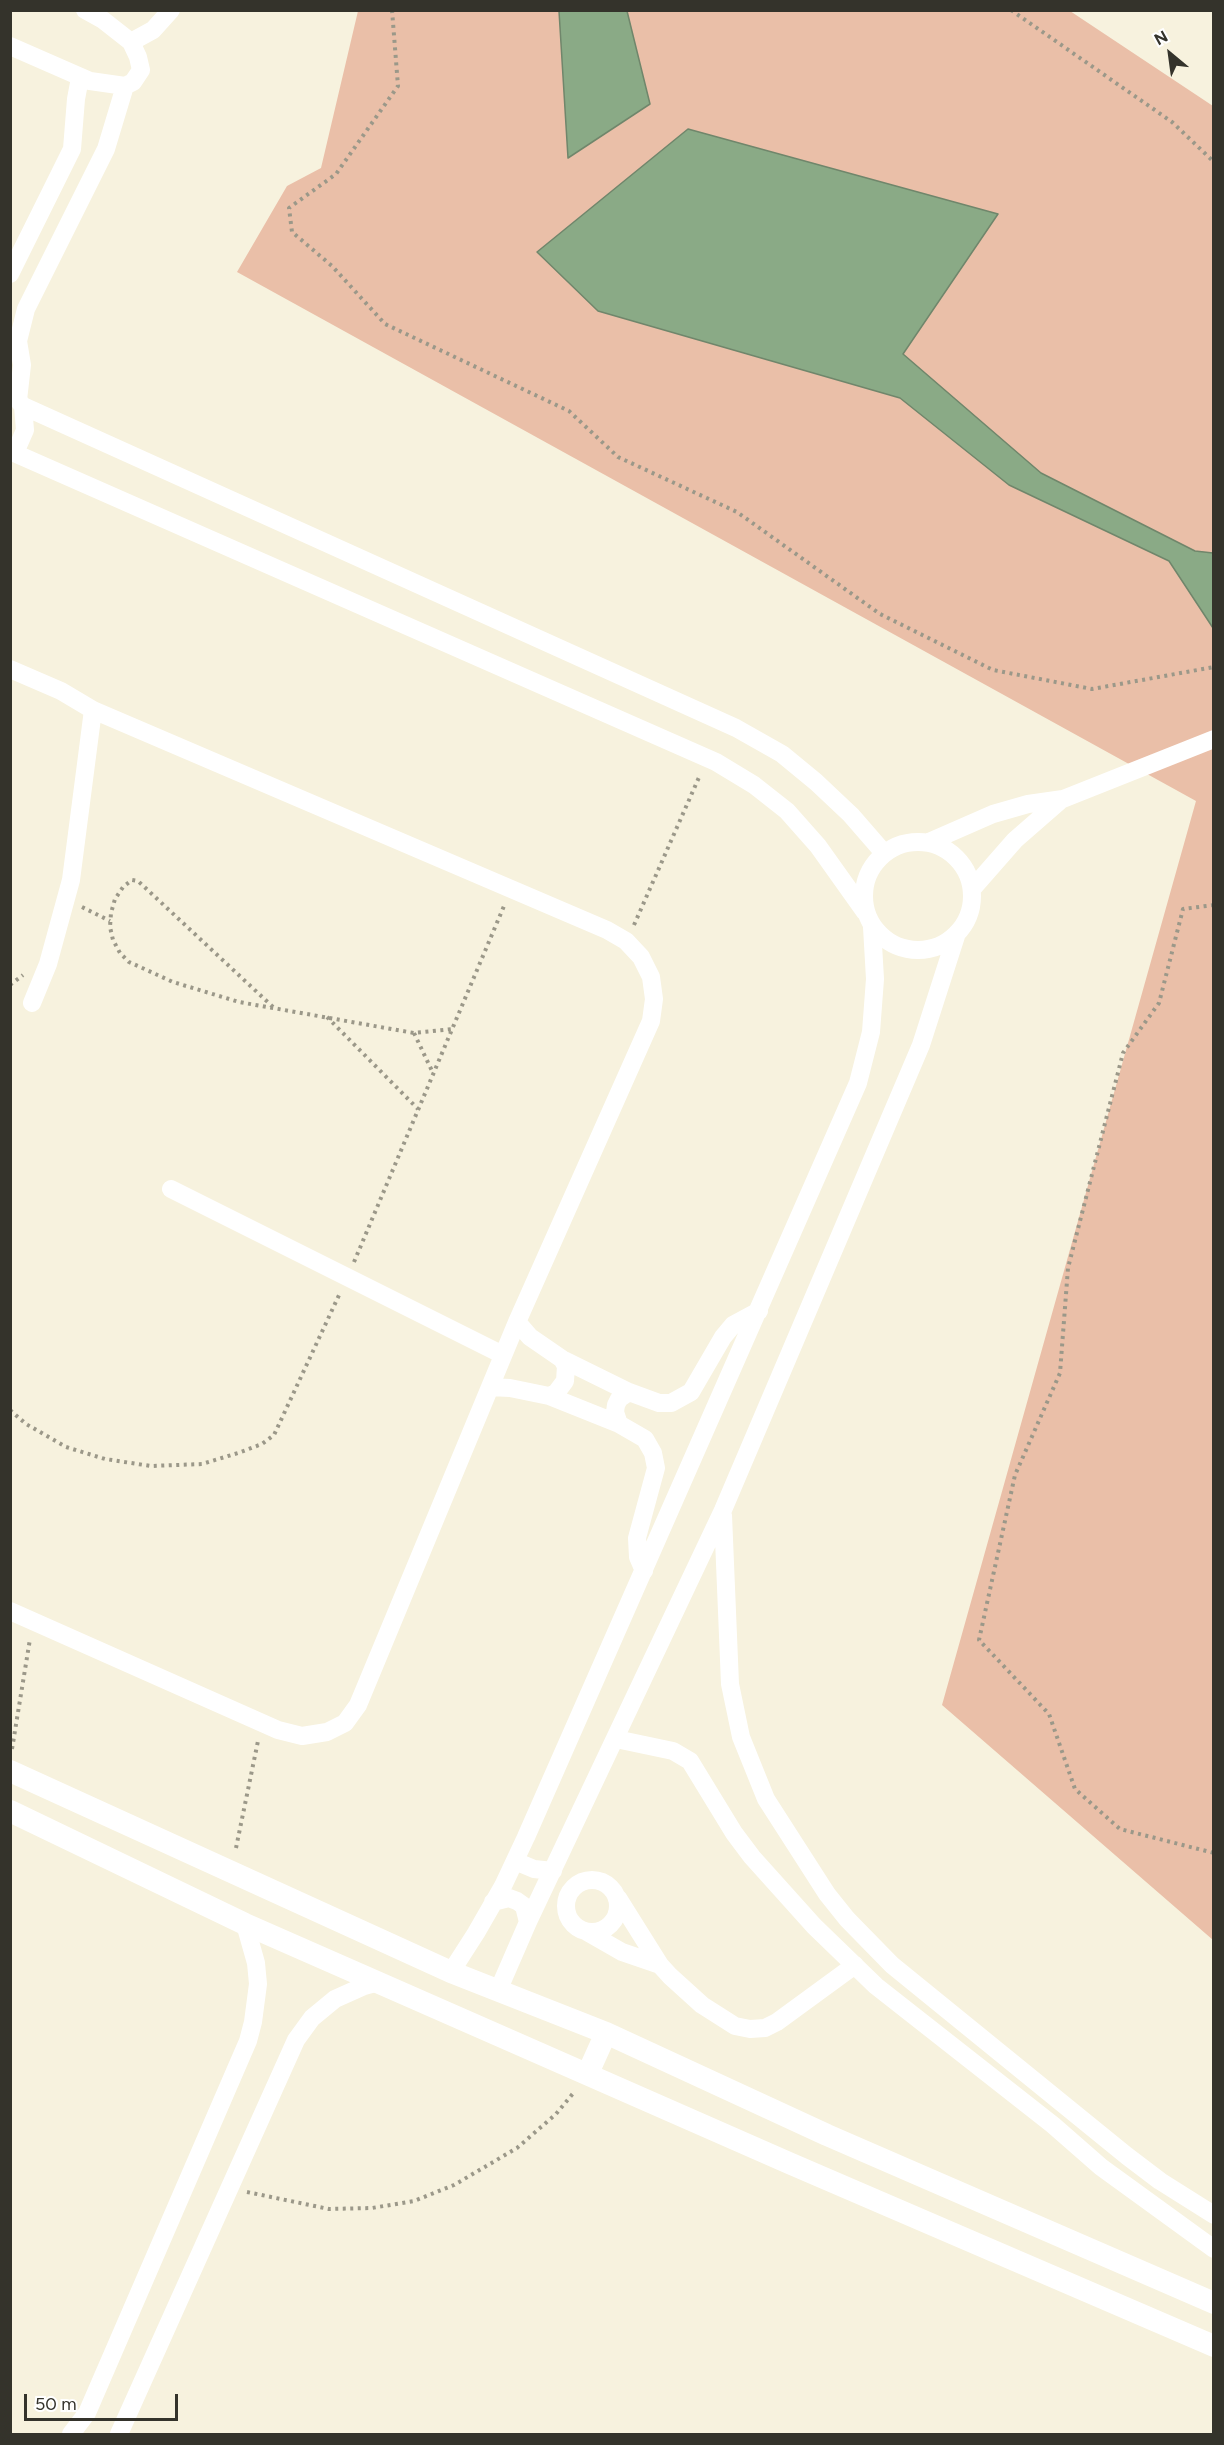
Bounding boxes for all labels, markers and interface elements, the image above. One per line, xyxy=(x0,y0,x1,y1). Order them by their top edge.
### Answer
north arrow xyxy=(1140,24,1200,84)
text: N xyxy=(1151,27,1171,49)
scale bar xyxy=(27,2382,182,2420)
text: 50 m xyxy=(35,2393,77,2415)

